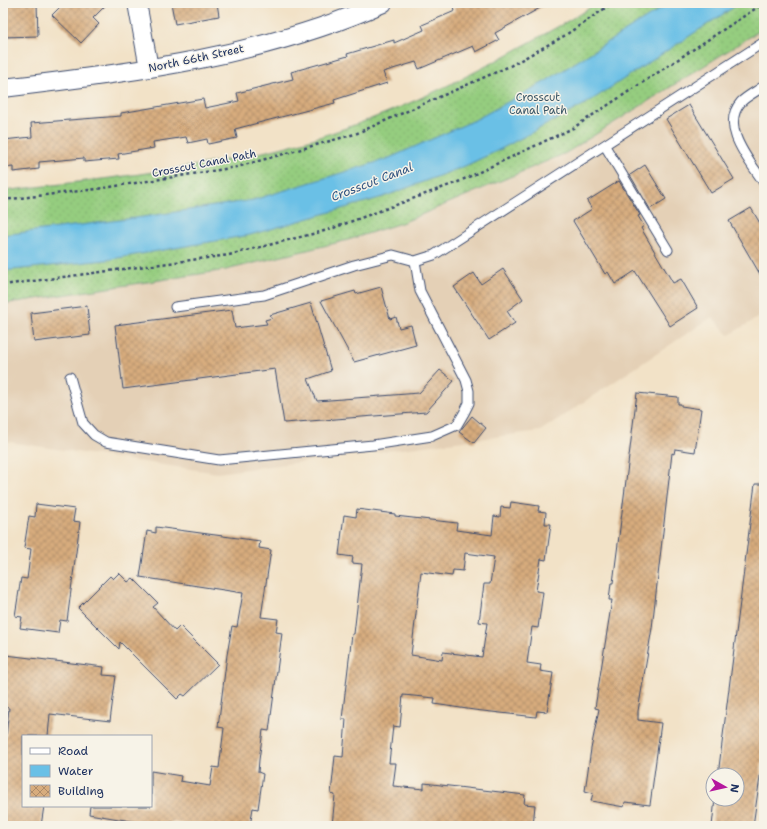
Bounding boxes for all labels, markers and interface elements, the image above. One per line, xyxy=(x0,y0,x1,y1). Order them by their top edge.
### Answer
street label: North 66th Street xyxy=(147,41,245,76)
park label: Crosscut Canal Path xyxy=(509,90,567,118)
street label: Crosscut Canal Path xyxy=(151,146,258,181)
water label: Crosscut Canal xyxy=(329,159,415,205)
legend xyxy=(22,735,152,807)
text: Road xyxy=(58,743,89,759)
text: Water xyxy=(58,763,94,779)
north arrow xyxy=(705,767,745,807)
text: Building xyxy=(58,783,104,799)
text: N xyxy=(726,783,742,794)

